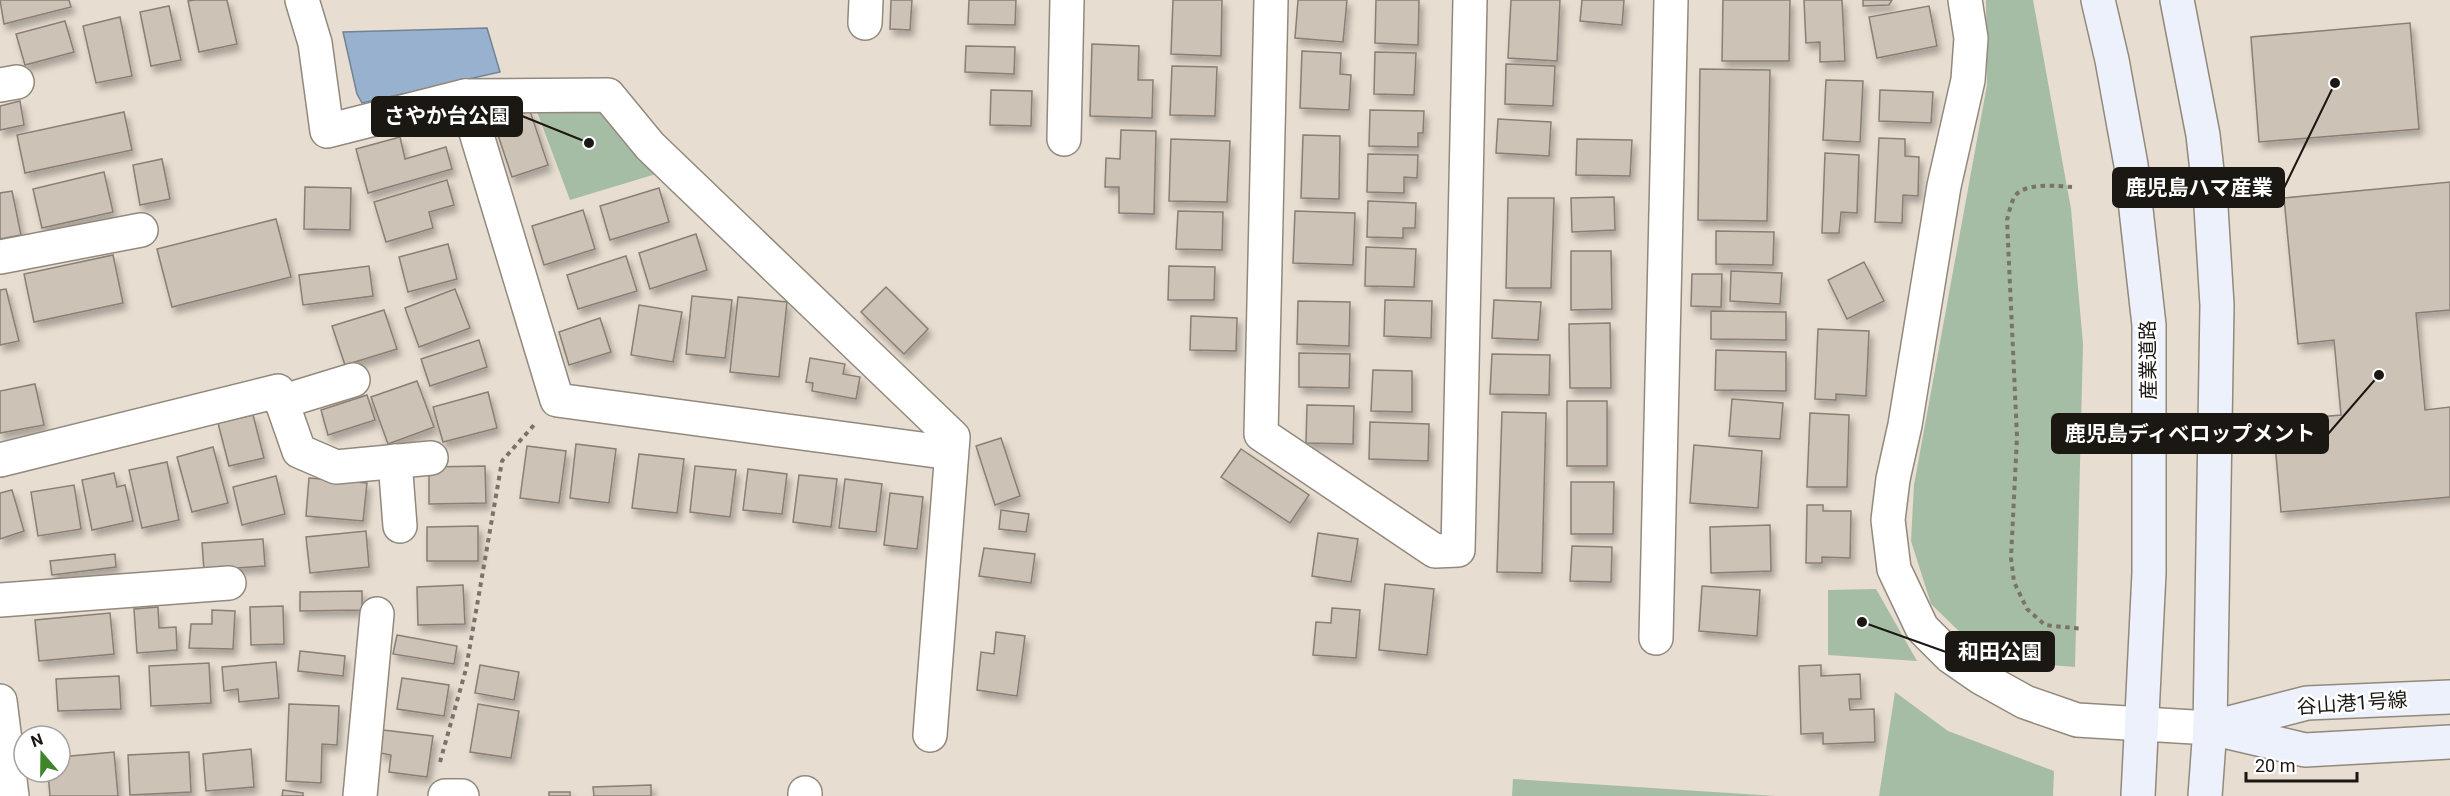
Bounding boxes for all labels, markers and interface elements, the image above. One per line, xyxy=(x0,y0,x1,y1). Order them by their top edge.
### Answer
callout: さやか台公園 xyxy=(372,97,522,136)
text: さやか台公園 xyxy=(384,104,510,128)
callout: 鹿児島ハマ産業 xyxy=(2113,168,2284,207)
text: 鹿児島ハマ産業 xyxy=(2126,176,2273,200)
street label: 産業道路 xyxy=(2135,320,2161,400)
callout: 鹿児島ディベロップメント xyxy=(2052,414,2328,453)
text: 鹿児島ディベロップメント xyxy=(2065,422,2315,446)
callout: 和田公園 xyxy=(1946,632,2054,671)
text: 和田公園 xyxy=(1958,640,2042,664)
street label: 谷山港1号線 xyxy=(2296,687,2408,719)
north arrow xyxy=(12,724,72,784)
text: N xyxy=(28,730,46,751)
scale bar xyxy=(2246,745,2357,783)
text: 20 m xyxy=(2255,755,2295,776)

